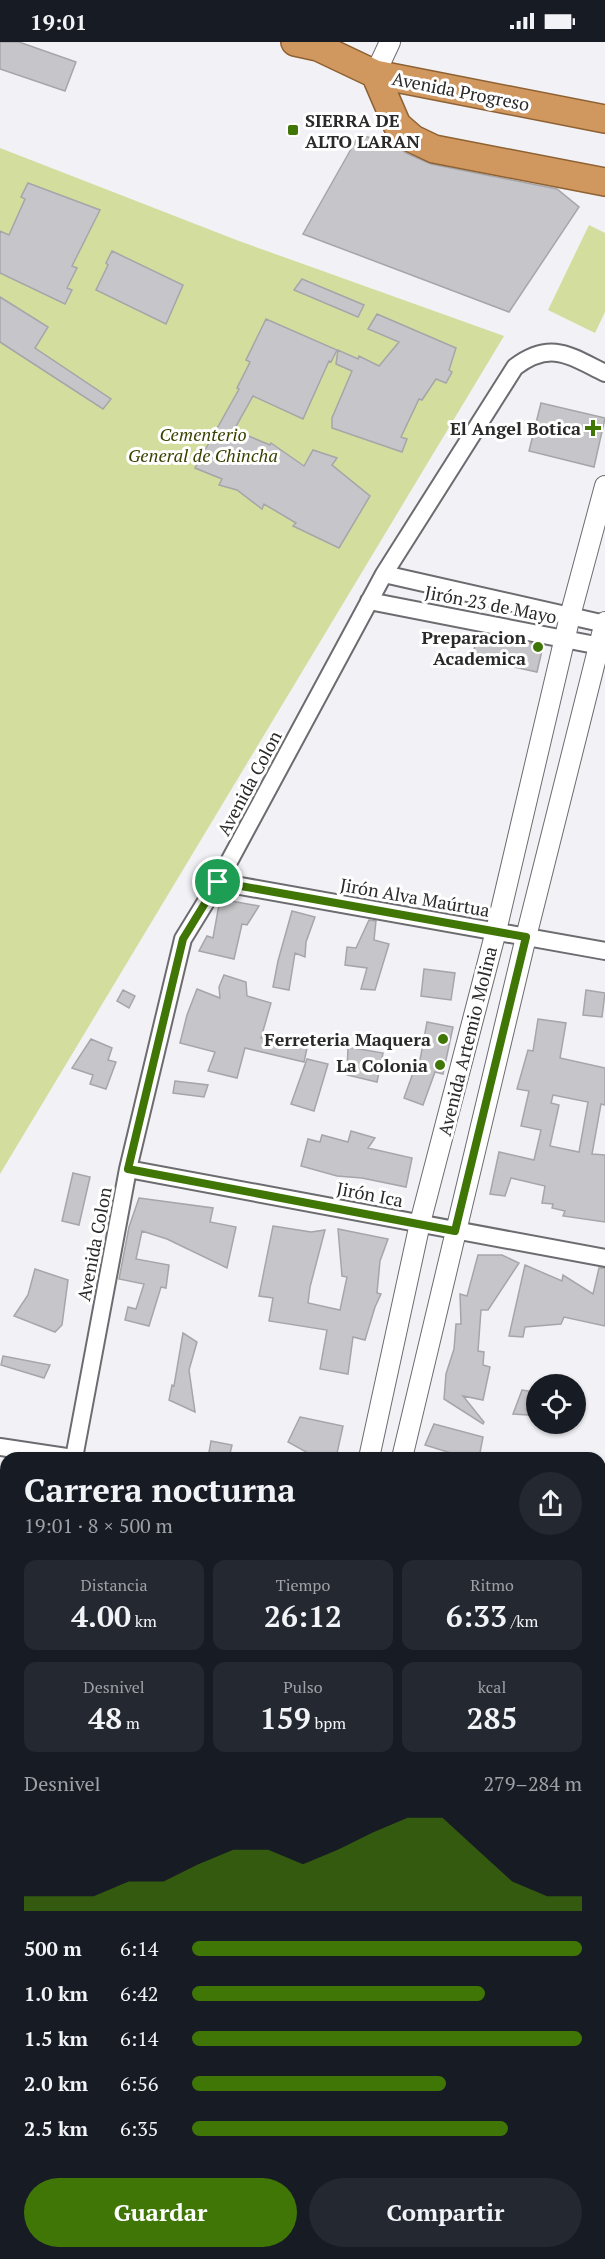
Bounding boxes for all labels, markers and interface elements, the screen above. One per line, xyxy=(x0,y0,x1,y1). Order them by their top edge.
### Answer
text: 19:01 xyxy=(30,7,87,36)
street label: Avenida Progreso xyxy=(390,66,532,116)
place label: SIERRA DE ALTO LARAN xyxy=(305,108,420,153)
marker: SIERRA DE ALTO LARAN xyxy=(286,123,300,137)
place label: El Angel Botica xyxy=(450,416,581,440)
marker: El Angel Botica xyxy=(586,421,600,435)
park label: Cementerio General de Chincha xyxy=(128,422,278,467)
street label: Jirón 23 de Mayo xyxy=(423,579,559,629)
place label: Preparacion Academica xyxy=(421,625,526,670)
marker: Preparacion Academica xyxy=(531,640,545,654)
street label: Avenida Colon xyxy=(211,726,287,840)
pin xyxy=(192,856,243,907)
icon: arrive xyxy=(201,865,234,898)
street label: Jirón Alva Maúrtua xyxy=(338,872,492,922)
street label: Avenida Artemio Molina xyxy=(432,944,502,1138)
place label: Ferreteria Maquera xyxy=(264,1027,431,1051)
marker: Ferreteria Maquera xyxy=(436,1032,450,1046)
place label: La Colonia xyxy=(336,1053,428,1077)
marker: La Colonia xyxy=(433,1058,447,1072)
street label: Jirón Ica xyxy=(335,1176,405,1212)
street label: Avenida Colon xyxy=(71,1185,117,1303)
map controls xyxy=(526,1374,586,1434)
button: locate xyxy=(526,1374,586,1434)
text: Carrera nocturna xyxy=(24,1468,296,1511)
button: share xyxy=(519,1472,582,1535)
text: 19:01 · 8 × 500 m xyxy=(24,1512,173,1539)
text: Distancia xyxy=(81,1574,147,1596)
text: Tiempo xyxy=(276,1574,330,1596)
text: Ritmo xyxy=(470,1574,514,1596)
text: 4.00 xyxy=(71,1596,131,1636)
text: 26:12 xyxy=(264,1596,342,1636)
text: 6:33 xyxy=(446,1596,507,1636)
text: km xyxy=(131,1610,157,1632)
text: /km xyxy=(507,1610,538,1632)
text: Desnivel xyxy=(83,1676,145,1698)
text: Pulso xyxy=(283,1676,323,1698)
text: kcal xyxy=(478,1676,506,1698)
text: 48 xyxy=(88,1698,122,1738)
text: 159 xyxy=(260,1698,311,1738)
text: 285 xyxy=(467,1698,517,1738)
text: m xyxy=(122,1712,140,1734)
text: bpm xyxy=(311,1712,346,1734)
text: Desnivel xyxy=(24,1770,101,1797)
text: 279–284 m xyxy=(483,1770,582,1797)
text: 500 m xyxy=(24,1935,82,1962)
text: 6:14 xyxy=(120,1935,159,1962)
text: 1.0 km xyxy=(24,1980,88,2007)
text: 6:42 xyxy=(120,1980,159,2007)
text: 1.5 km xyxy=(24,2025,88,2052)
text: 6:14 xyxy=(120,2025,159,2052)
text: 2.0 km xyxy=(24,2070,88,2097)
text: 6:56 xyxy=(120,2070,159,2097)
text: 2.5 km xyxy=(24,2115,88,2142)
text: 6:35 xyxy=(120,2115,159,2142)
button: Guardar xyxy=(24,2178,297,2247)
button: Compartir xyxy=(309,2178,582,2247)

